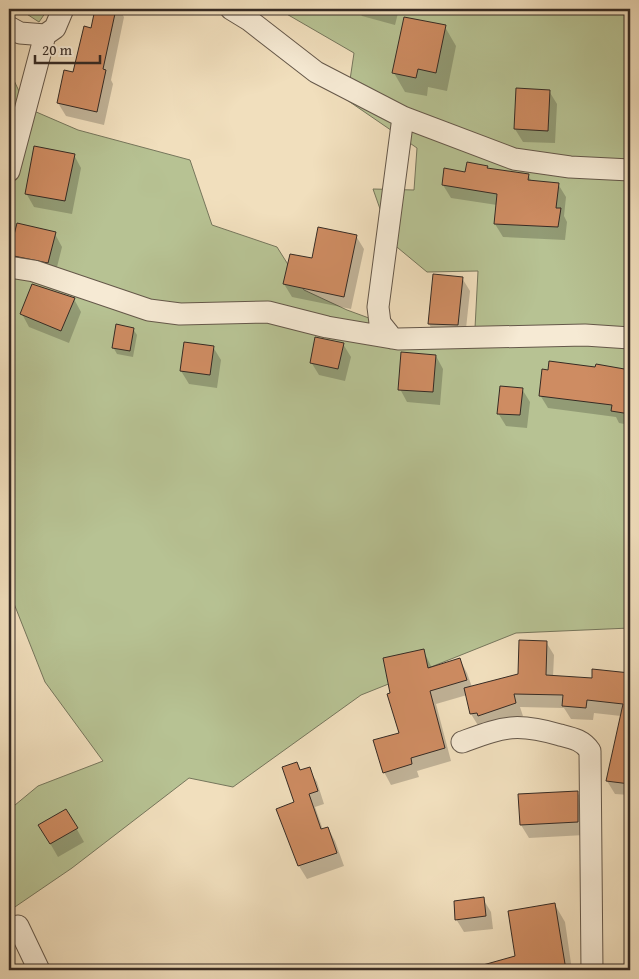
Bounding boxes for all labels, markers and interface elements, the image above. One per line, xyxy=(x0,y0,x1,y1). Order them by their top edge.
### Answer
scale bar xyxy=(35,32,100,64)
text: 20 m xyxy=(42,39,73,60)

